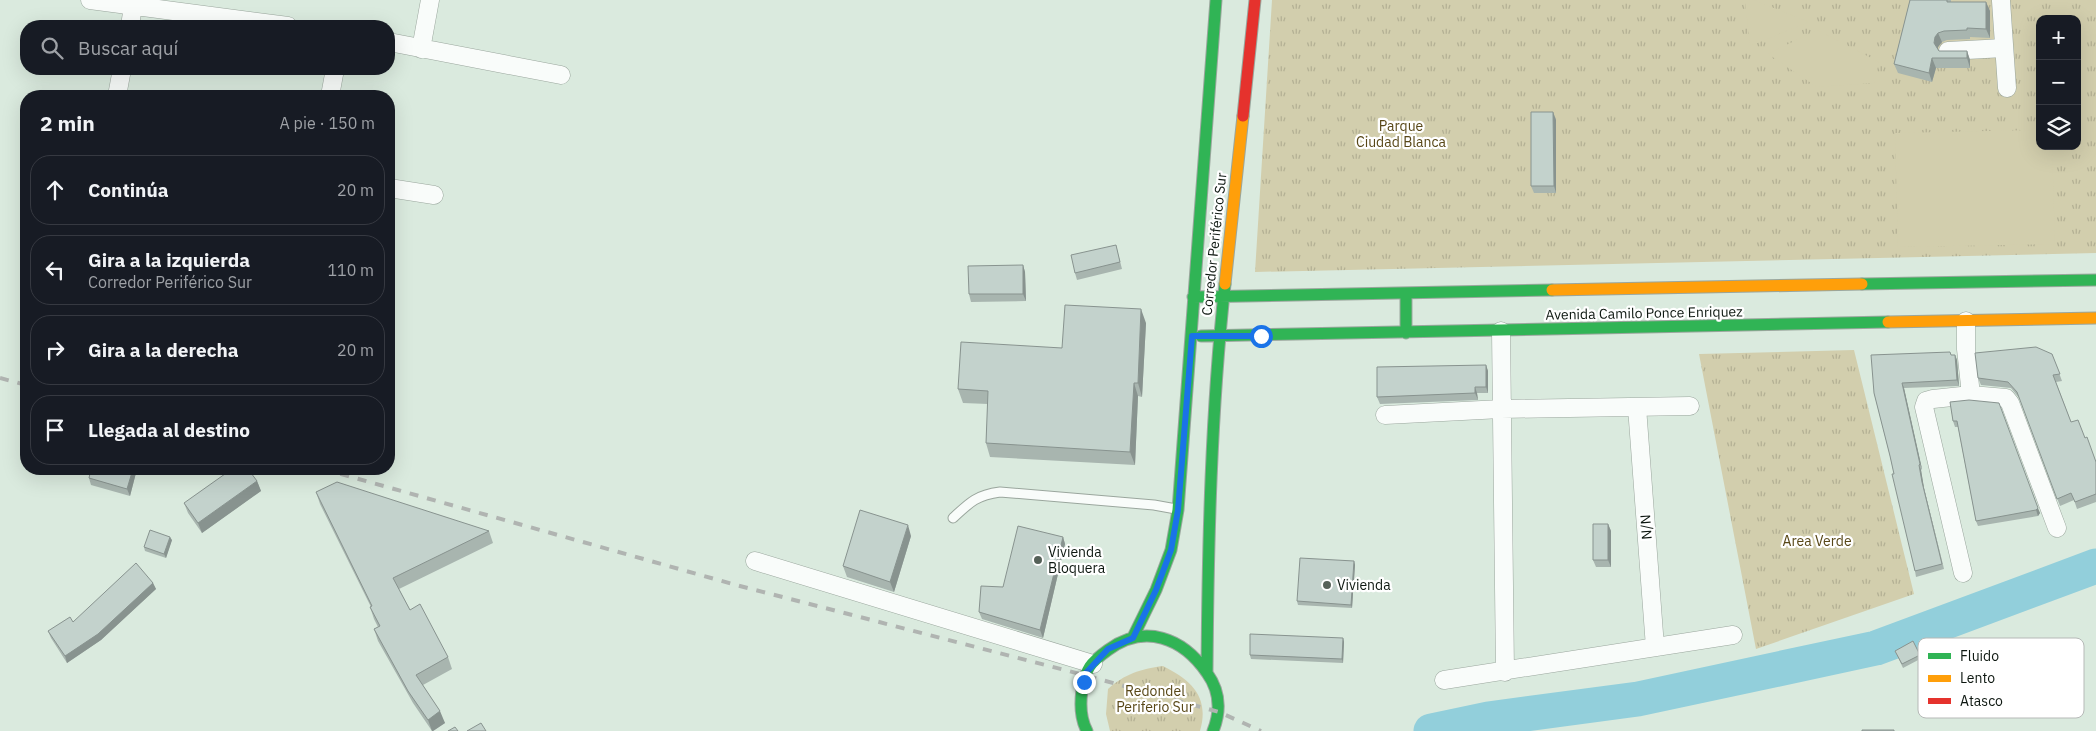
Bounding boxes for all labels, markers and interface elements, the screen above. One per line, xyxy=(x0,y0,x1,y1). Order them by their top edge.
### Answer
map controls xyxy=(2036,15,2081,150)
button: + xyxy=(2036,15,2081,60)
search box xyxy=(20,20,395,75)
icon: search xyxy=(38,34,66,62)
text: Buscar aquí xyxy=(78,36,178,60)
button: − xyxy=(2036,60,2081,105)
button: layers xyxy=(2036,105,2081,150)
text: 2 min xyxy=(40,109,95,137)
text: A pie · 150 m xyxy=(280,113,375,133)
park label: Parque Ciudad Blanca xyxy=(1356,117,1447,151)
street label: Corredor Periférico Sur xyxy=(1198,172,1230,316)
icon: ahead xyxy=(41,176,69,204)
text: Continúa xyxy=(88,178,169,202)
text: 20 m xyxy=(337,180,374,200)
text: Gira a la izquierda xyxy=(88,248,250,272)
icon: left xyxy=(41,256,69,284)
text: 110 m xyxy=(327,260,374,280)
text: Corredor Periférico Sur xyxy=(88,272,252,292)
street label: Avenida Camilo Ponce Enriquez xyxy=(1545,302,1743,324)
route start xyxy=(1250,325,1273,348)
icon: right xyxy=(41,336,69,364)
text: Gira a la derecha xyxy=(88,338,239,362)
text: 20 m xyxy=(337,340,374,360)
icon: arrive xyxy=(41,416,69,444)
text: Llegada al destino xyxy=(88,418,250,442)
street label: N/N xyxy=(1636,514,1656,540)
park label: Area Verde xyxy=(1782,532,1852,550)
place label: Vivienda Bloquera xyxy=(1048,543,1106,577)
marker: Vivienda Bloquera xyxy=(1032,554,1044,566)
place label: Vivienda xyxy=(1337,576,1391,594)
marker: Vivienda xyxy=(1321,579,1333,591)
legend xyxy=(1918,638,2084,718)
text: Fluido xyxy=(1960,647,1999,665)
text: Lento xyxy=(1960,669,1995,687)
route end xyxy=(1073,671,1096,694)
park label: Redondel Periferio Sur xyxy=(1116,682,1194,716)
text: Atasco xyxy=(1960,692,2003,710)

